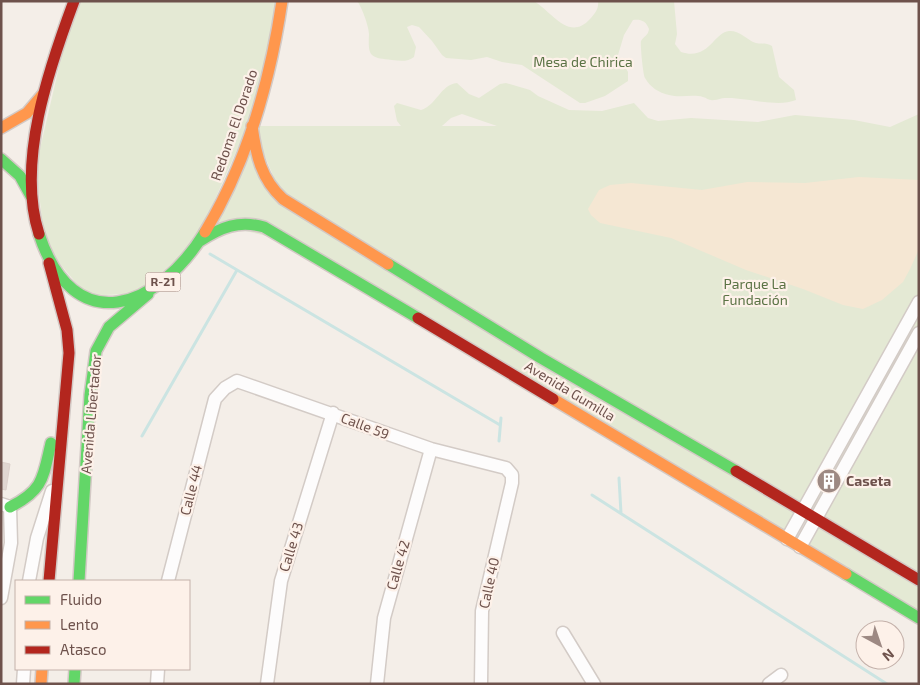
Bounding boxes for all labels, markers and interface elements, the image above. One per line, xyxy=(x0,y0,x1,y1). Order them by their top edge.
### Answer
park label: Mesa de Chirica xyxy=(533,53,633,70)
street label: Redoma El Dorado xyxy=(207,67,261,183)
road number: R-21 xyxy=(146,272,180,292)
park label: Parque La Fundación xyxy=(722,275,788,308)
street label: Avenida Libertador xyxy=(77,353,104,475)
street label: Avenida Gumilla xyxy=(522,357,618,424)
street label: Calle 59 xyxy=(339,409,392,442)
street label: Calle 44 xyxy=(176,463,205,517)
building icon: Caseta xyxy=(816,468,842,494)
place label: Caseta xyxy=(846,472,891,489)
street label: Calle 43 xyxy=(275,520,306,574)
street label: Calle 42 xyxy=(382,538,413,592)
street label: Calle 40 xyxy=(475,556,502,610)
legend xyxy=(15,580,190,670)
text: Fluido xyxy=(60,590,102,608)
text: Lento xyxy=(60,615,99,633)
north arrow xyxy=(855,620,905,670)
text: Atasco xyxy=(60,640,106,658)
text: N xyxy=(879,646,898,665)

